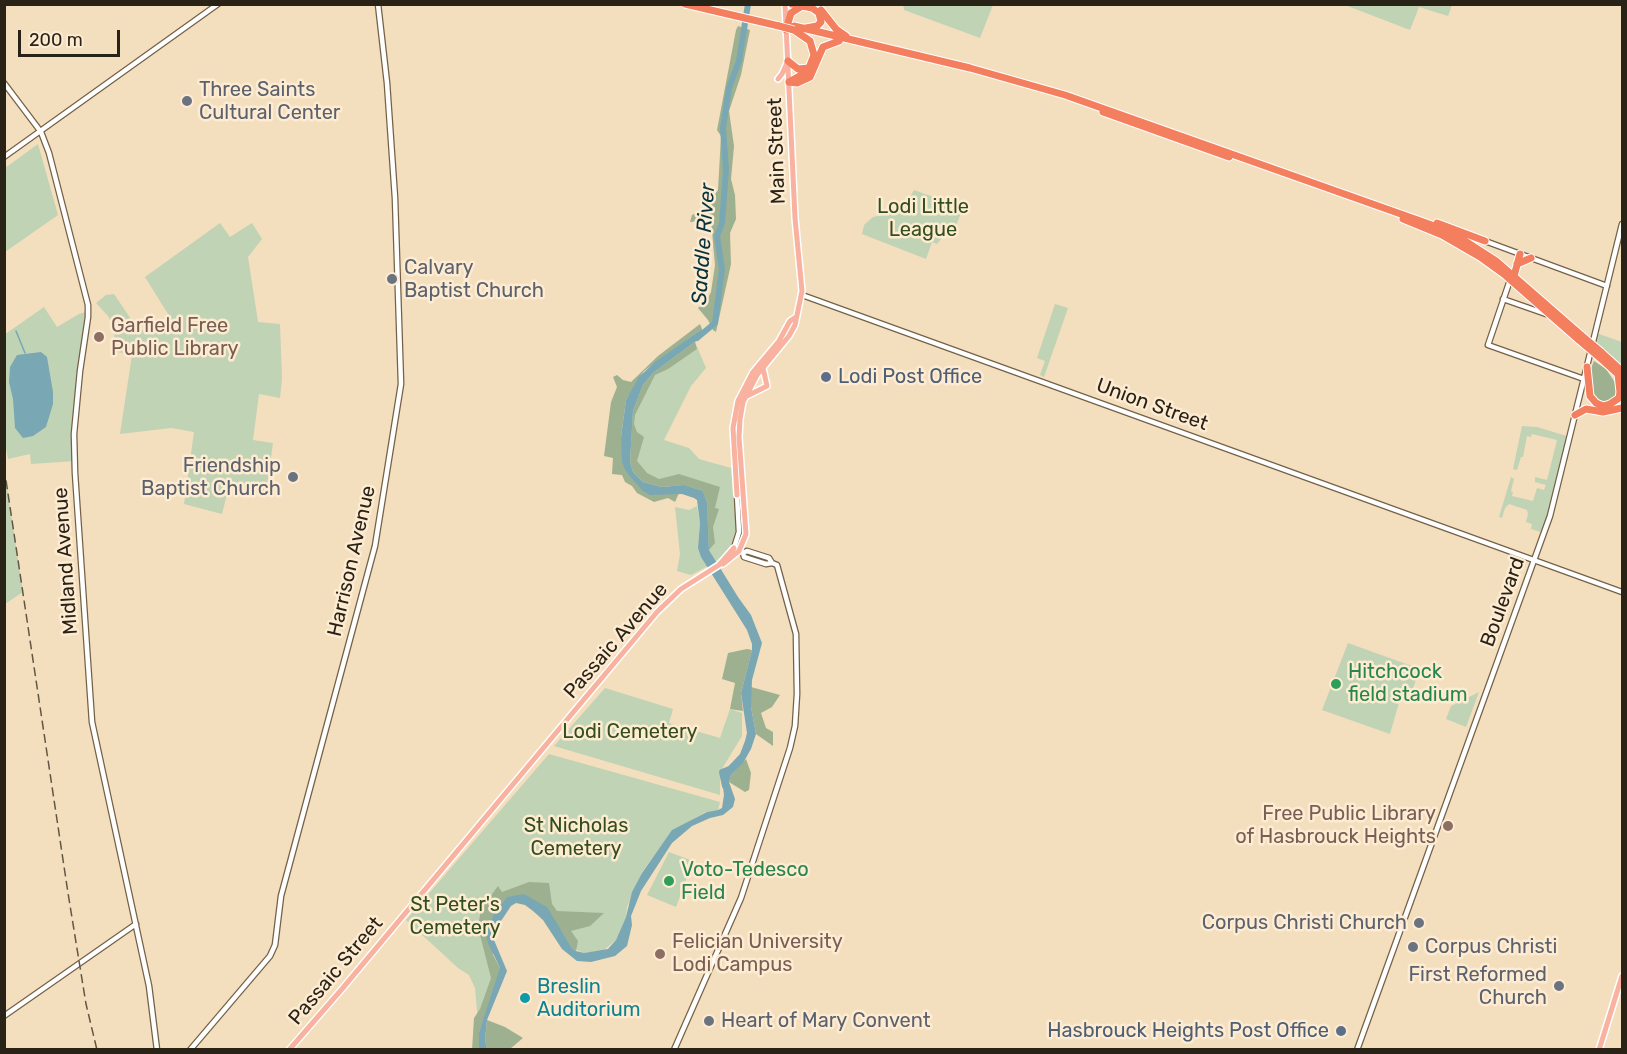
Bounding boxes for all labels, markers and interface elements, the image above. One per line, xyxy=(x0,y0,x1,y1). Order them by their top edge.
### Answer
scale bar xyxy=(21,18,123,56)
text: 200 m xyxy=(29,29,83,51)
place label: Three Saints Cultural Center xyxy=(199,78,340,125)
marker: Three Saints Cultural Center xyxy=(180,94,194,108)
street label: Main Street xyxy=(763,97,791,205)
water label: Saddle River xyxy=(687,182,721,306)
park label: Lodi Little League xyxy=(877,195,969,242)
place label: Calvary Baptist Church xyxy=(404,256,544,303)
marker: Calvary Baptist Church xyxy=(385,272,399,286)
place label: Garfield Free Public Library xyxy=(111,314,239,361)
marker: Garfield Free Public Library xyxy=(92,330,106,344)
place label: Lodi Post Office xyxy=(838,365,982,389)
marker: Lodi Post Office xyxy=(819,370,833,384)
street label: Union Street xyxy=(1093,374,1211,436)
place label: Friendship Baptist Church xyxy=(141,454,281,501)
marker: Friendship Baptist Church xyxy=(286,470,300,484)
street label: Harrison Avenue xyxy=(323,483,381,639)
street label: Midland Avenue xyxy=(49,487,83,635)
street label: Boulevard xyxy=(1476,554,1530,650)
street label: Passaic Avenue xyxy=(559,578,673,704)
place label: Hitchcock field stadium xyxy=(1348,660,1467,707)
marker: Hitchcock field stadium xyxy=(1329,677,1343,691)
park label: Lodi Cemetery xyxy=(562,720,698,744)
place label: Free Public Library of Hasbrouck Heights xyxy=(1235,802,1436,849)
park label: St Nicholas Cemetery xyxy=(524,814,628,861)
marker: Free Public Library of Hasbrouck Heights xyxy=(1441,819,1455,833)
place label: Voto-Tedesco Field xyxy=(681,858,809,905)
marker: Voto-Tedesco Field xyxy=(662,874,676,888)
park label: St Peter's Cemetery xyxy=(409,893,501,940)
place label: Corpus Christi Church xyxy=(1202,911,1407,935)
street label: Passaic Street xyxy=(284,912,388,1030)
marker: Corpus Christi Church xyxy=(1412,916,1426,930)
place label: Felician University Lodi Campus xyxy=(672,930,843,977)
place label: Corpus Christi xyxy=(1425,935,1557,959)
marker: Corpus Christi xyxy=(1406,940,1420,954)
marker: Felician University Lodi Campus xyxy=(653,947,667,961)
place label: First Reformed Church xyxy=(1408,963,1547,1010)
place label: Breslin Auditorium xyxy=(537,975,641,1022)
marker: First Reformed Church xyxy=(1552,979,1566,993)
marker: Breslin Auditorium xyxy=(518,991,532,1005)
place label: Heart of Mary Convent xyxy=(721,1009,931,1033)
marker: Heart of Mary Convent xyxy=(702,1014,716,1028)
place label: Hasbrouck Heights Post Office xyxy=(1047,1019,1329,1043)
marker: Hasbrouck Heights Post Office xyxy=(1334,1024,1348,1038)

